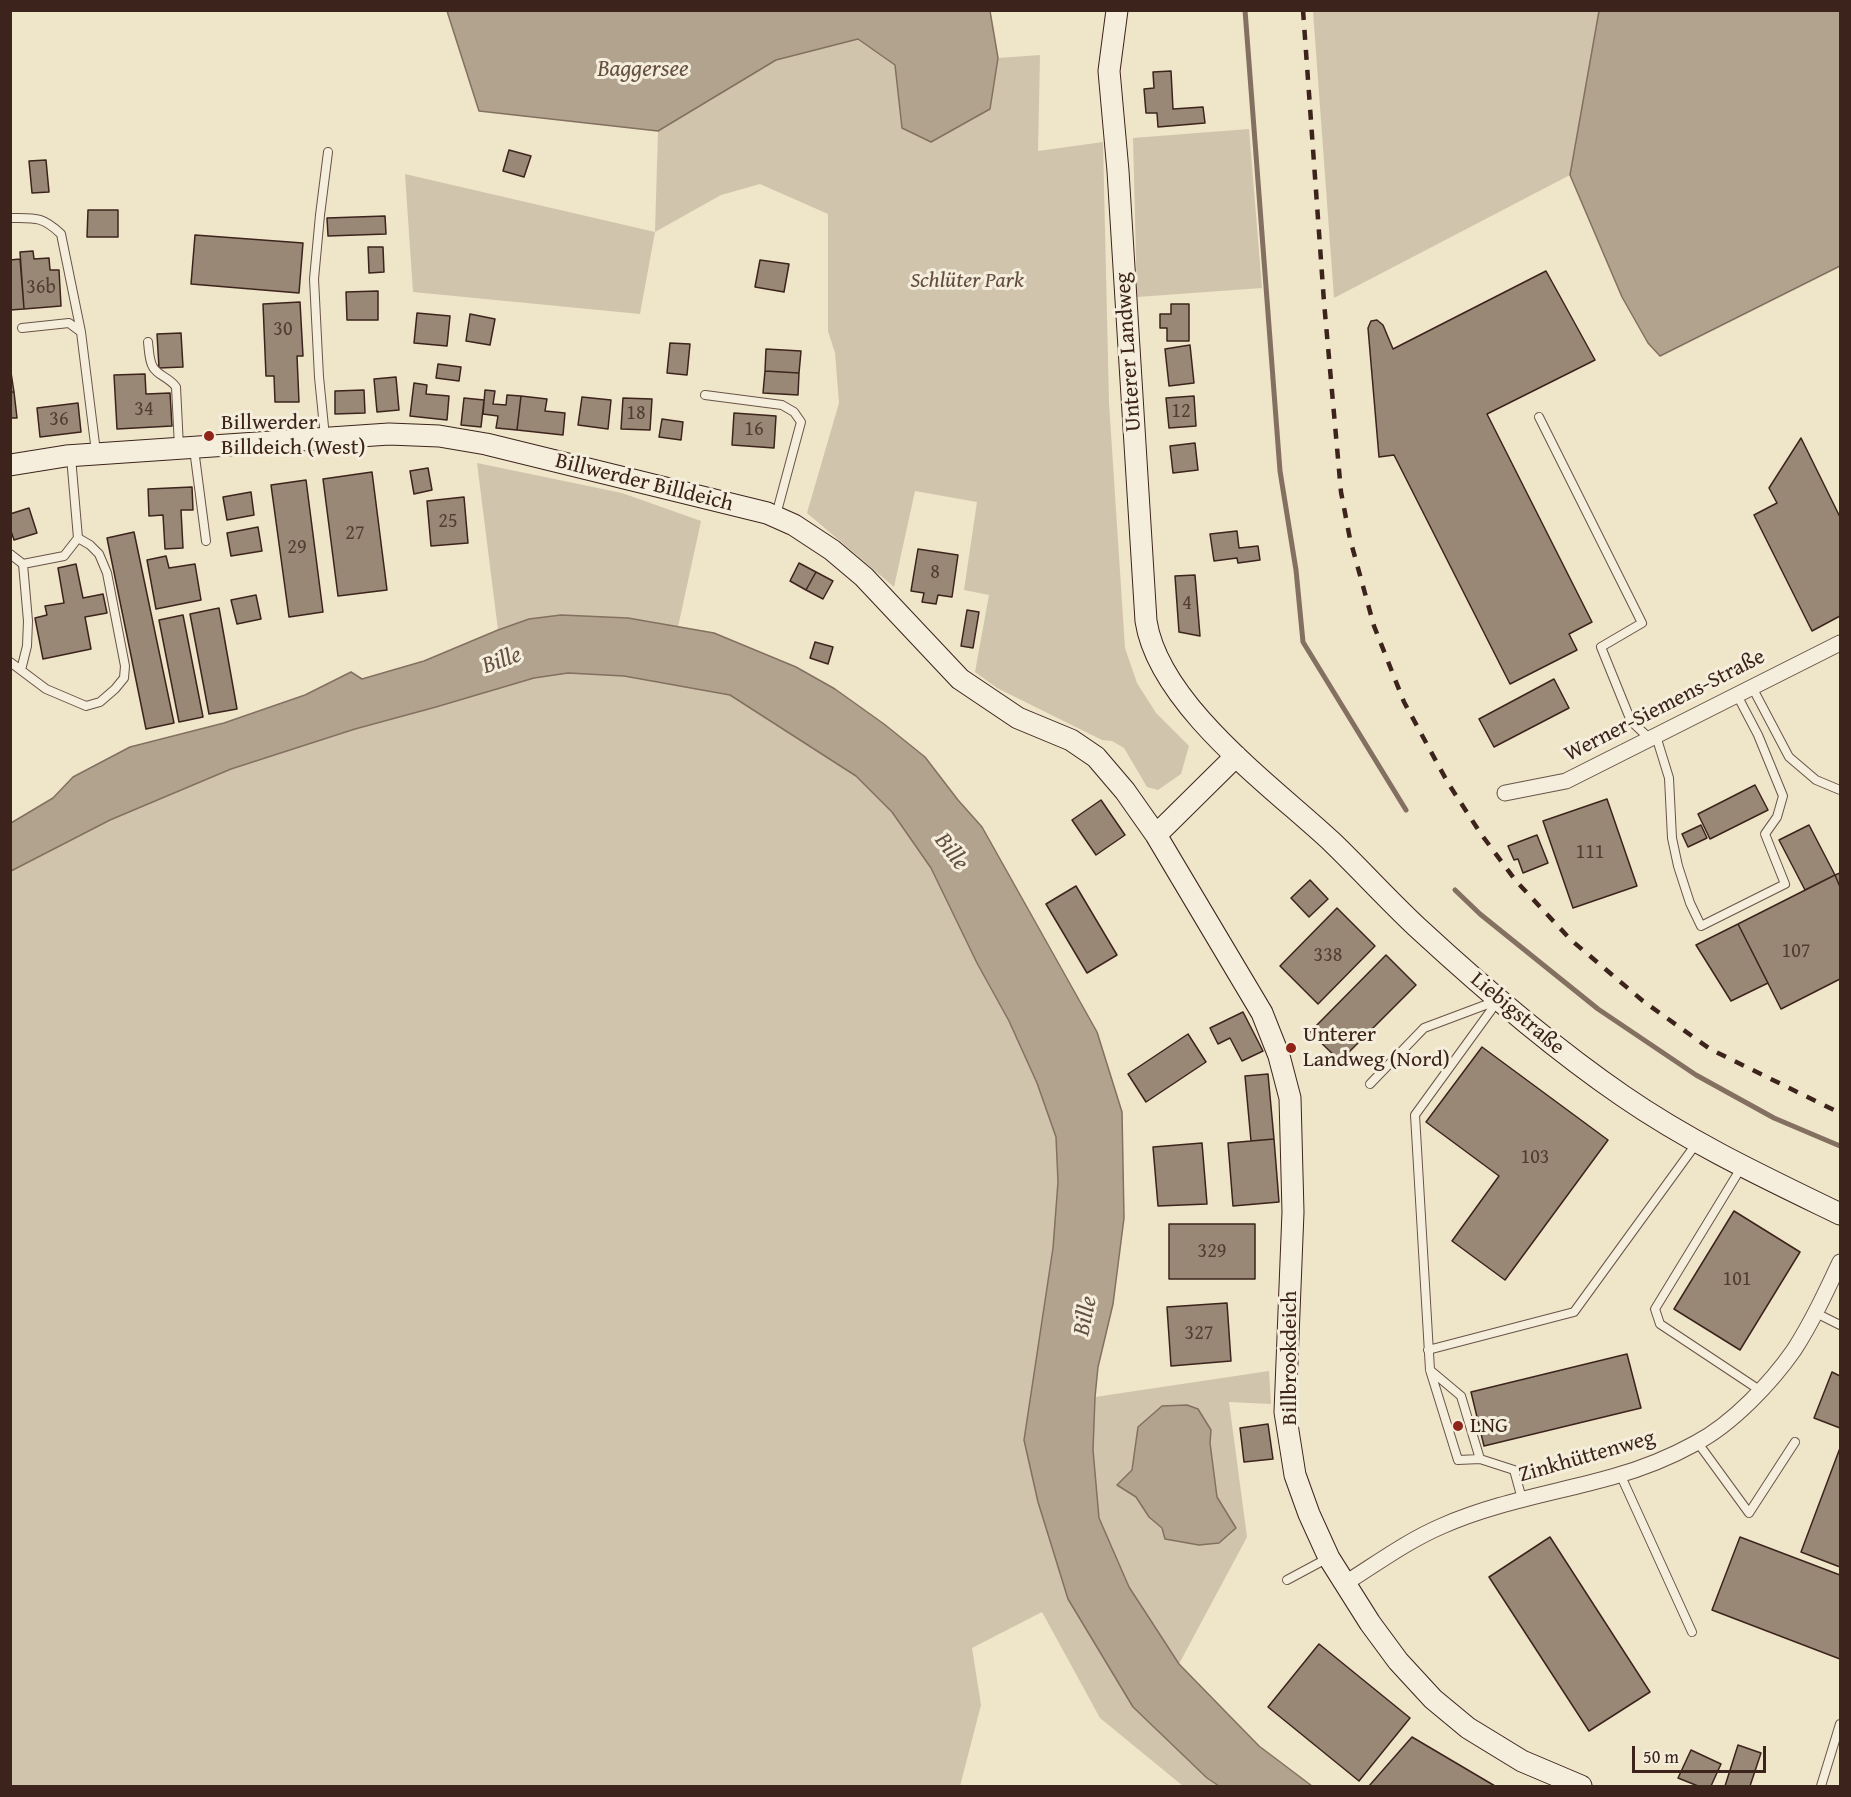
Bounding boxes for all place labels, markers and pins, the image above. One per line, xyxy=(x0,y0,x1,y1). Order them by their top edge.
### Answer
place label: Billwerder Billdeich (West) xyxy=(221,410,366,462)
marker: Billwerder Billdeich (West) xyxy=(202,429,216,443)
place label: Unterer Landweg (Nord) xyxy=(1303,1022,1450,1074)
marker: Unterer Landweg (Nord) xyxy=(1284,1041,1298,1055)
place label: LNG xyxy=(1470,1413,1508,1439)
marker: LNG xyxy=(1451,1419,1465,1433)

